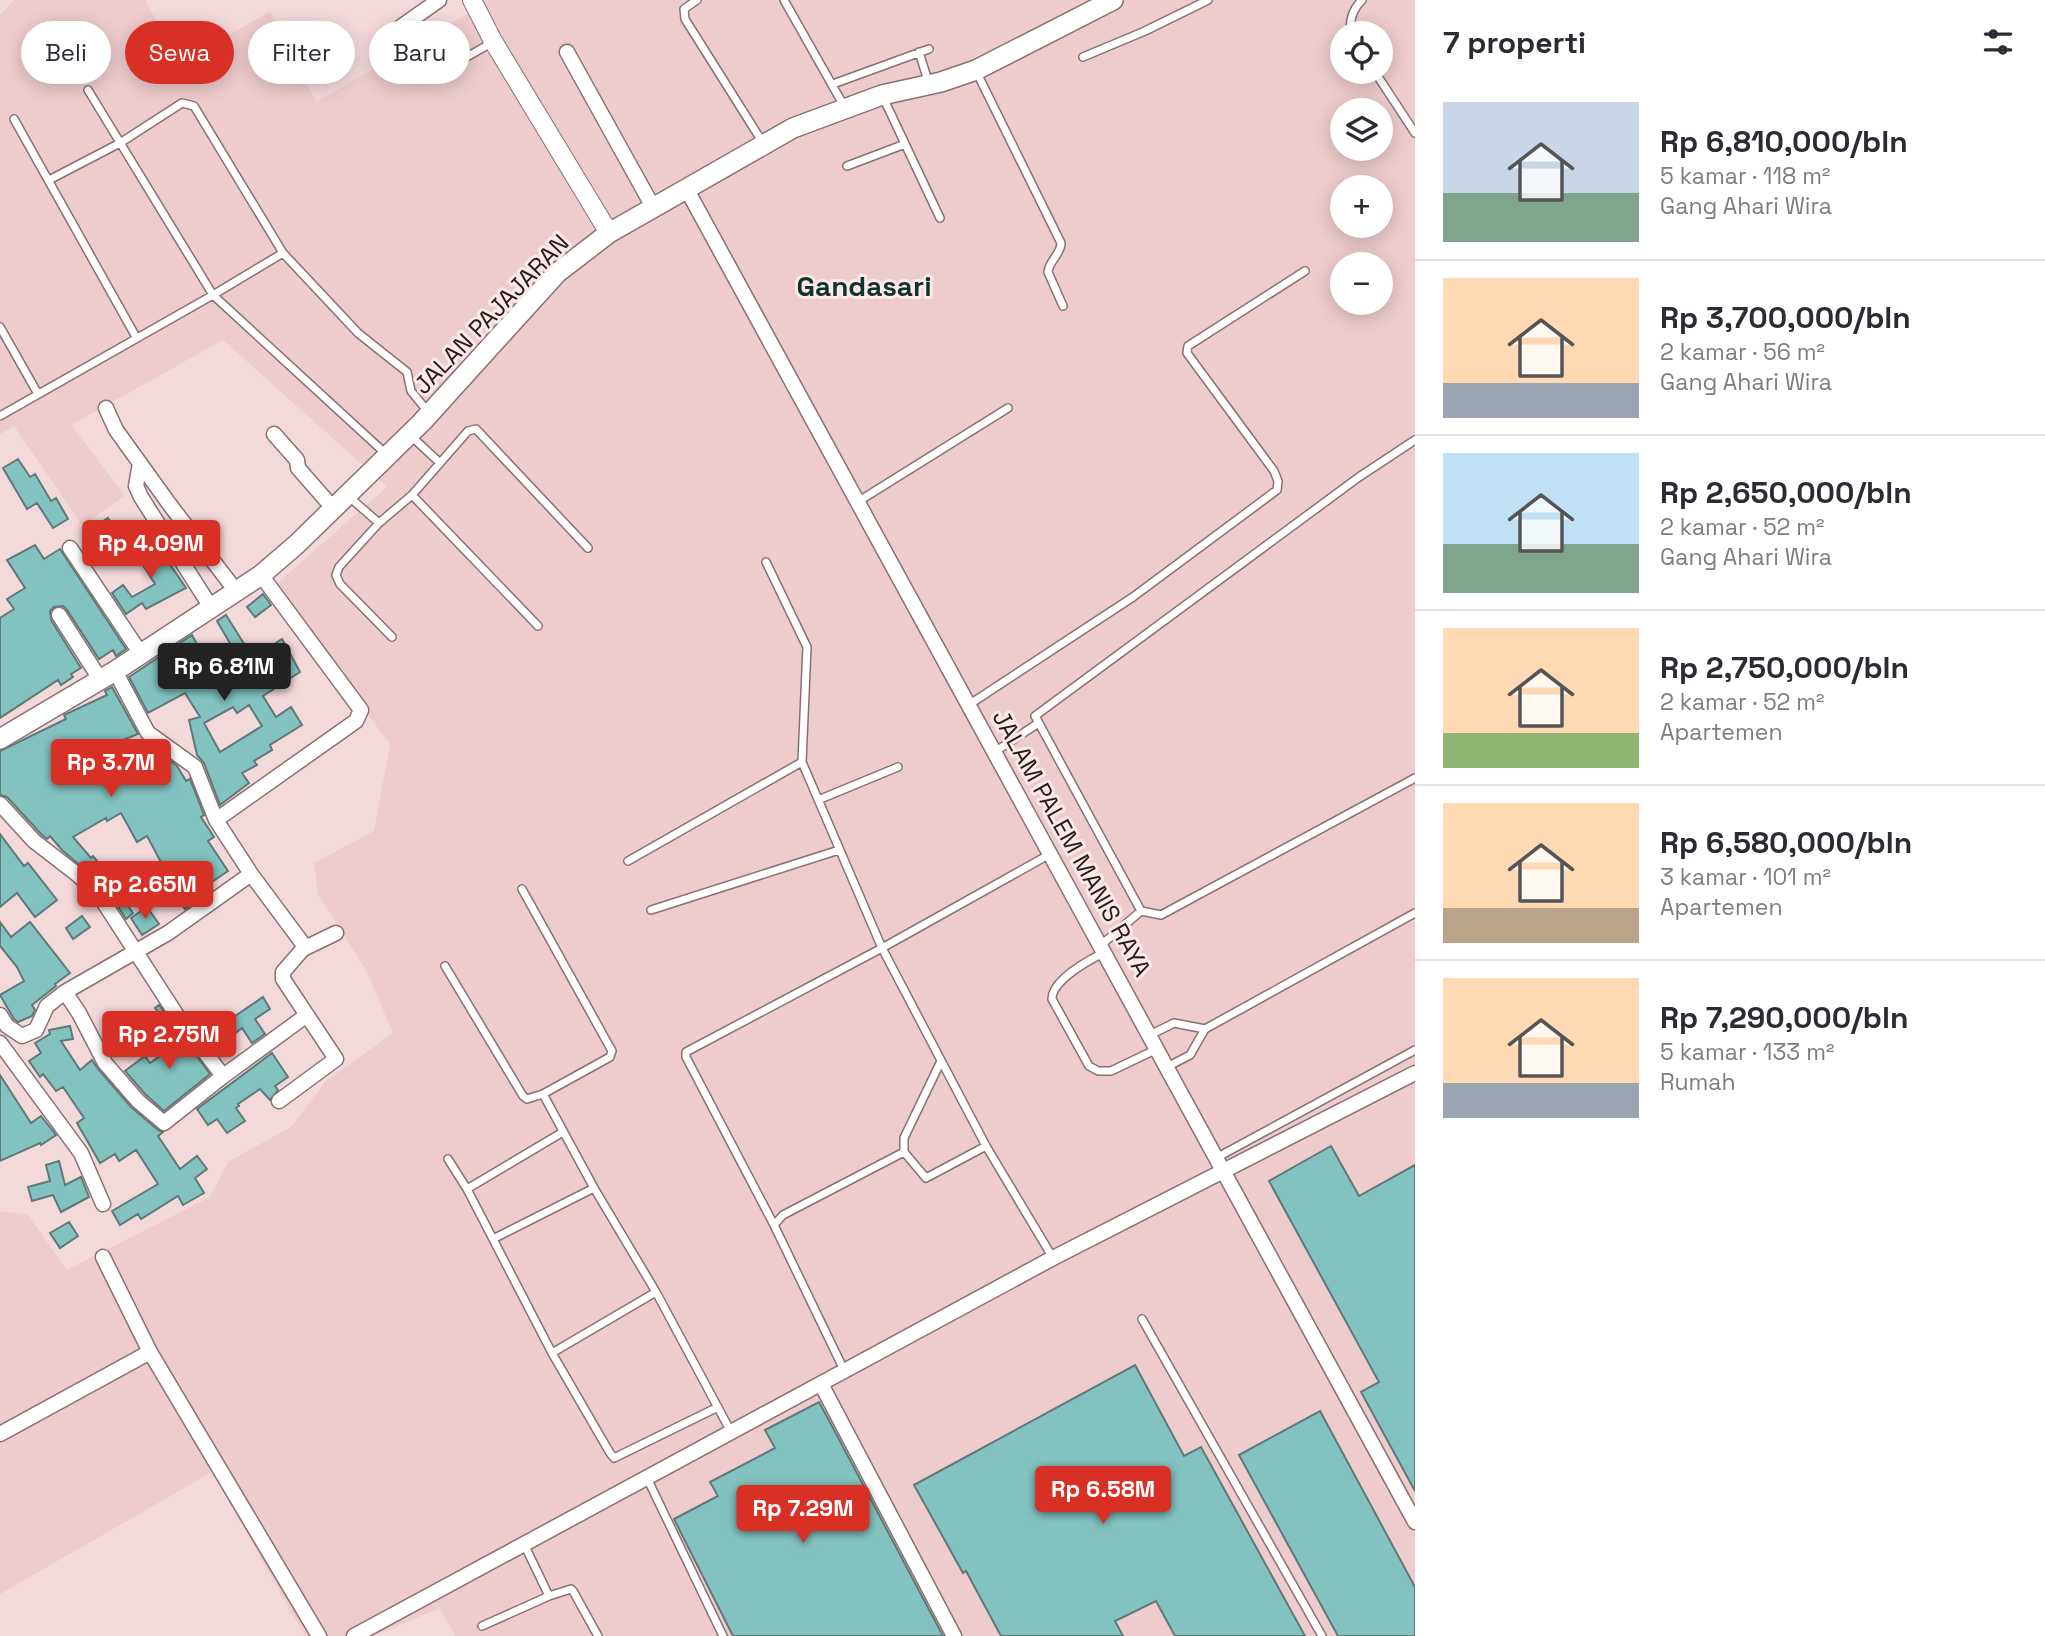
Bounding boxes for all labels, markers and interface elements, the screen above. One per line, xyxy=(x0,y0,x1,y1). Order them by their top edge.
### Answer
chip: Beli xyxy=(21,21,111,84)
chip: Sewa xyxy=(125,21,234,84)
chip: Filter xyxy=(248,21,355,84)
chip: Baru xyxy=(369,21,470,84)
map controls xyxy=(1330,21,1393,315)
button: locate xyxy=(1330,21,1393,84)
text: 7 properti xyxy=(1443,23,1586,62)
icon: filters xyxy=(1979,23,2017,61)
button: layers xyxy=(1330,98,1393,161)
text: Rp 6,810,000/bln xyxy=(1660,122,1908,161)
icon: home xyxy=(1499,130,1583,214)
text: 5 kamar · 118 m² xyxy=(1660,161,1831,191)
button: + xyxy=(1330,175,1393,238)
text: Gang Ahari Wira xyxy=(1660,191,1832,221)
street label: JALAN PAJAJARAN xyxy=(407,227,575,401)
button: − xyxy=(1330,252,1393,315)
district label: Gandasari xyxy=(796,268,932,304)
text: Rp 3,700,000/bln xyxy=(1660,298,1911,337)
icon: home xyxy=(1499,306,1583,390)
text: 2 kamar · 56 m² xyxy=(1660,337,1825,367)
text: Gang Ahari Wira xyxy=(1660,367,1832,397)
text: Rp 2,650,000/bln xyxy=(1660,473,1912,512)
icon: home xyxy=(1499,481,1583,565)
text: 2 kamar · 52 m² xyxy=(1660,512,1825,542)
pin: Rp 4.09M xyxy=(79,520,223,580)
text: Rp 4.09M xyxy=(98,528,204,558)
text: Gang Ahari Wira xyxy=(1660,542,1832,572)
pin: Rp 6.81M xyxy=(152,644,296,703)
text: Rp 2,750,000/bln xyxy=(1660,648,1909,687)
text: Rp 6.81M xyxy=(174,651,274,681)
icon: home xyxy=(1499,656,1583,740)
text: 2 kamar · 52 m² xyxy=(1660,687,1825,717)
street label: JALAM PALEM MANIS RAYA xyxy=(986,704,1158,982)
text: Apartemen xyxy=(1660,717,1782,747)
pin: Rp 3.7M xyxy=(46,740,176,799)
text: Rp 3.7M xyxy=(67,747,155,777)
text: Rp 6,580,000/bln xyxy=(1660,823,1912,862)
icon: home xyxy=(1499,831,1583,915)
pin: Rp 2.65M xyxy=(73,862,217,921)
text: 3 kamar · 101 m² xyxy=(1660,862,1831,892)
text: Rp 2.65M xyxy=(93,869,197,899)
text: Apartemen xyxy=(1660,892,1782,922)
text: Rp 7,290,000/bln xyxy=(1660,998,1908,1037)
icon: home xyxy=(1499,1006,1583,1090)
pin: Rp 2.75M xyxy=(97,1012,241,1071)
text: Rp 2.75M xyxy=(118,1019,220,1049)
text: 5 kamar · 133 m² xyxy=(1660,1037,1834,1067)
text: Rumah xyxy=(1660,1067,1736,1097)
pin: Rp 6.58M xyxy=(1031,1466,1175,1526)
text: Rp 6.58M xyxy=(1051,1474,1155,1504)
pin: Rp 7.29M xyxy=(731,1486,875,1545)
text: Rp 7.29M xyxy=(752,1493,854,1523)

